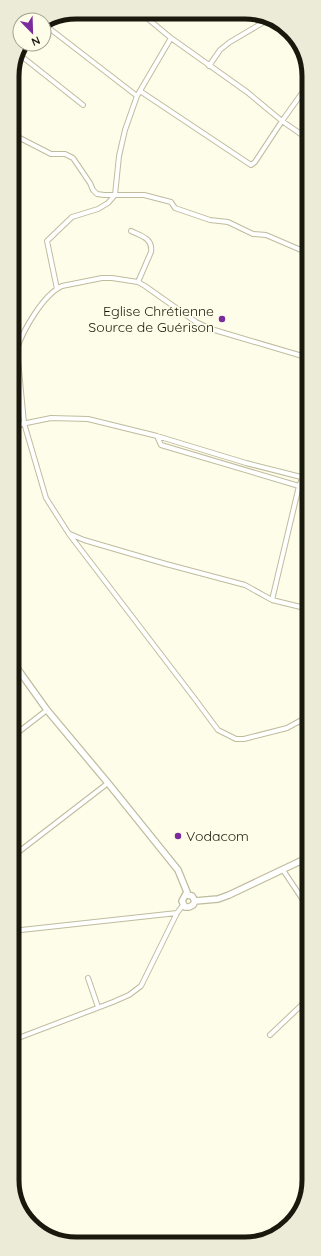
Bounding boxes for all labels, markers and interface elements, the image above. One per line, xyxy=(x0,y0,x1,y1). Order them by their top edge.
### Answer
north arrow xyxy=(12,12,52,52)
text: N xyxy=(29,33,42,49)
place label: Eglise Chrétienne Source de Guérison xyxy=(88,302,214,336)
marker: Eglise Chrétienne Source de Guérison xyxy=(217,314,227,324)
place label: Vodacom xyxy=(186,827,249,845)
marker: Vodacom xyxy=(173,831,183,841)

